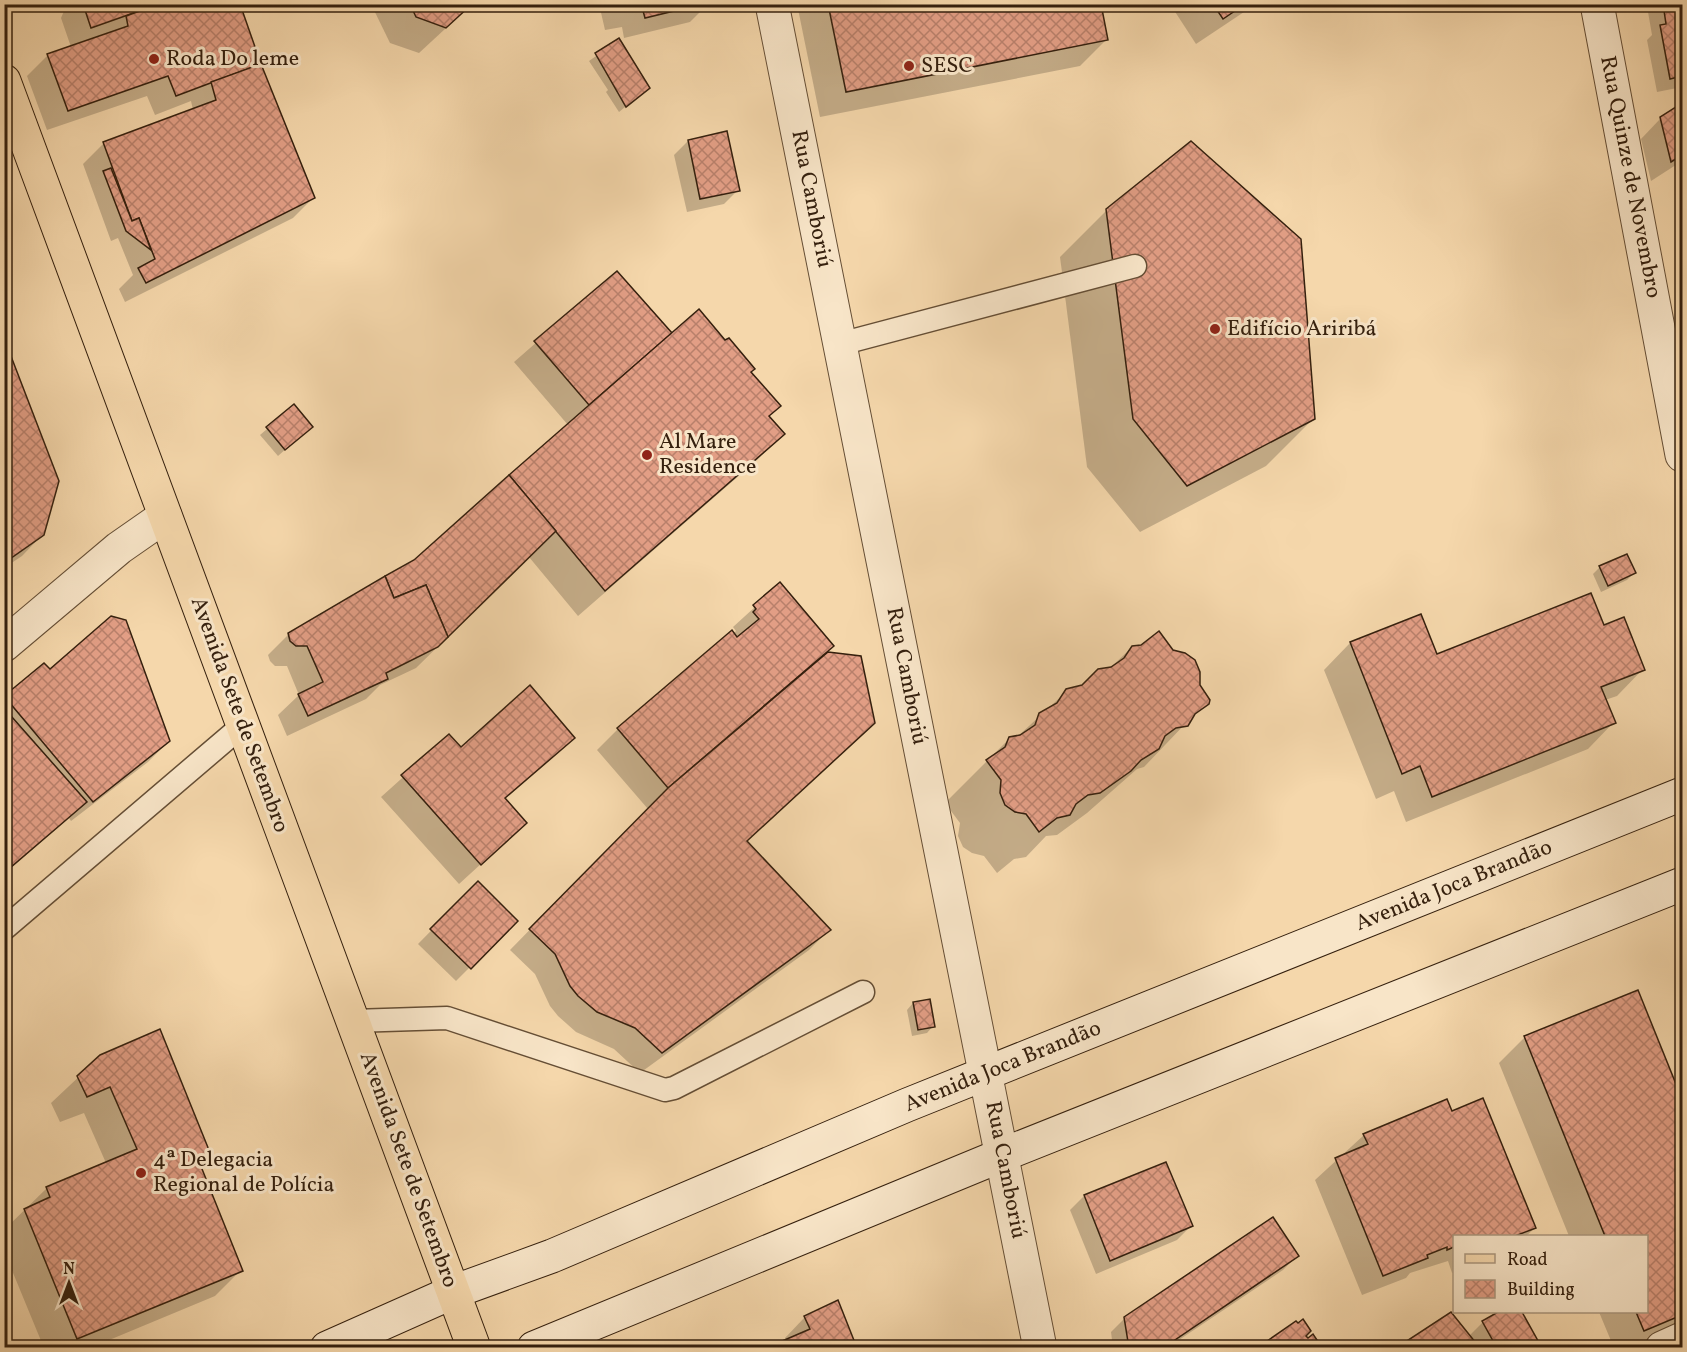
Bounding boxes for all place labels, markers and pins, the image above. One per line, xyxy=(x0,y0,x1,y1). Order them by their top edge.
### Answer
place label: Roda Do leme xyxy=(166,44,299,75)
place label: SESC xyxy=(921,51,973,82)
marker: Roda Do leme xyxy=(147,52,161,66)
marker: SESC xyxy=(902,59,916,73)
place label: Edifício Ariribá xyxy=(1227,314,1377,345)
marker: Edifício Ariribá xyxy=(1208,322,1222,336)
place label: Al Mare Residence xyxy=(659,427,756,483)
marker: Al Mare Residence xyxy=(640,448,654,462)
place label: 4ª Delegacia Regional de Polícia xyxy=(153,1145,334,1201)
marker: 4ª Delegacia Regional de Polícia xyxy=(134,1166,148,1180)

